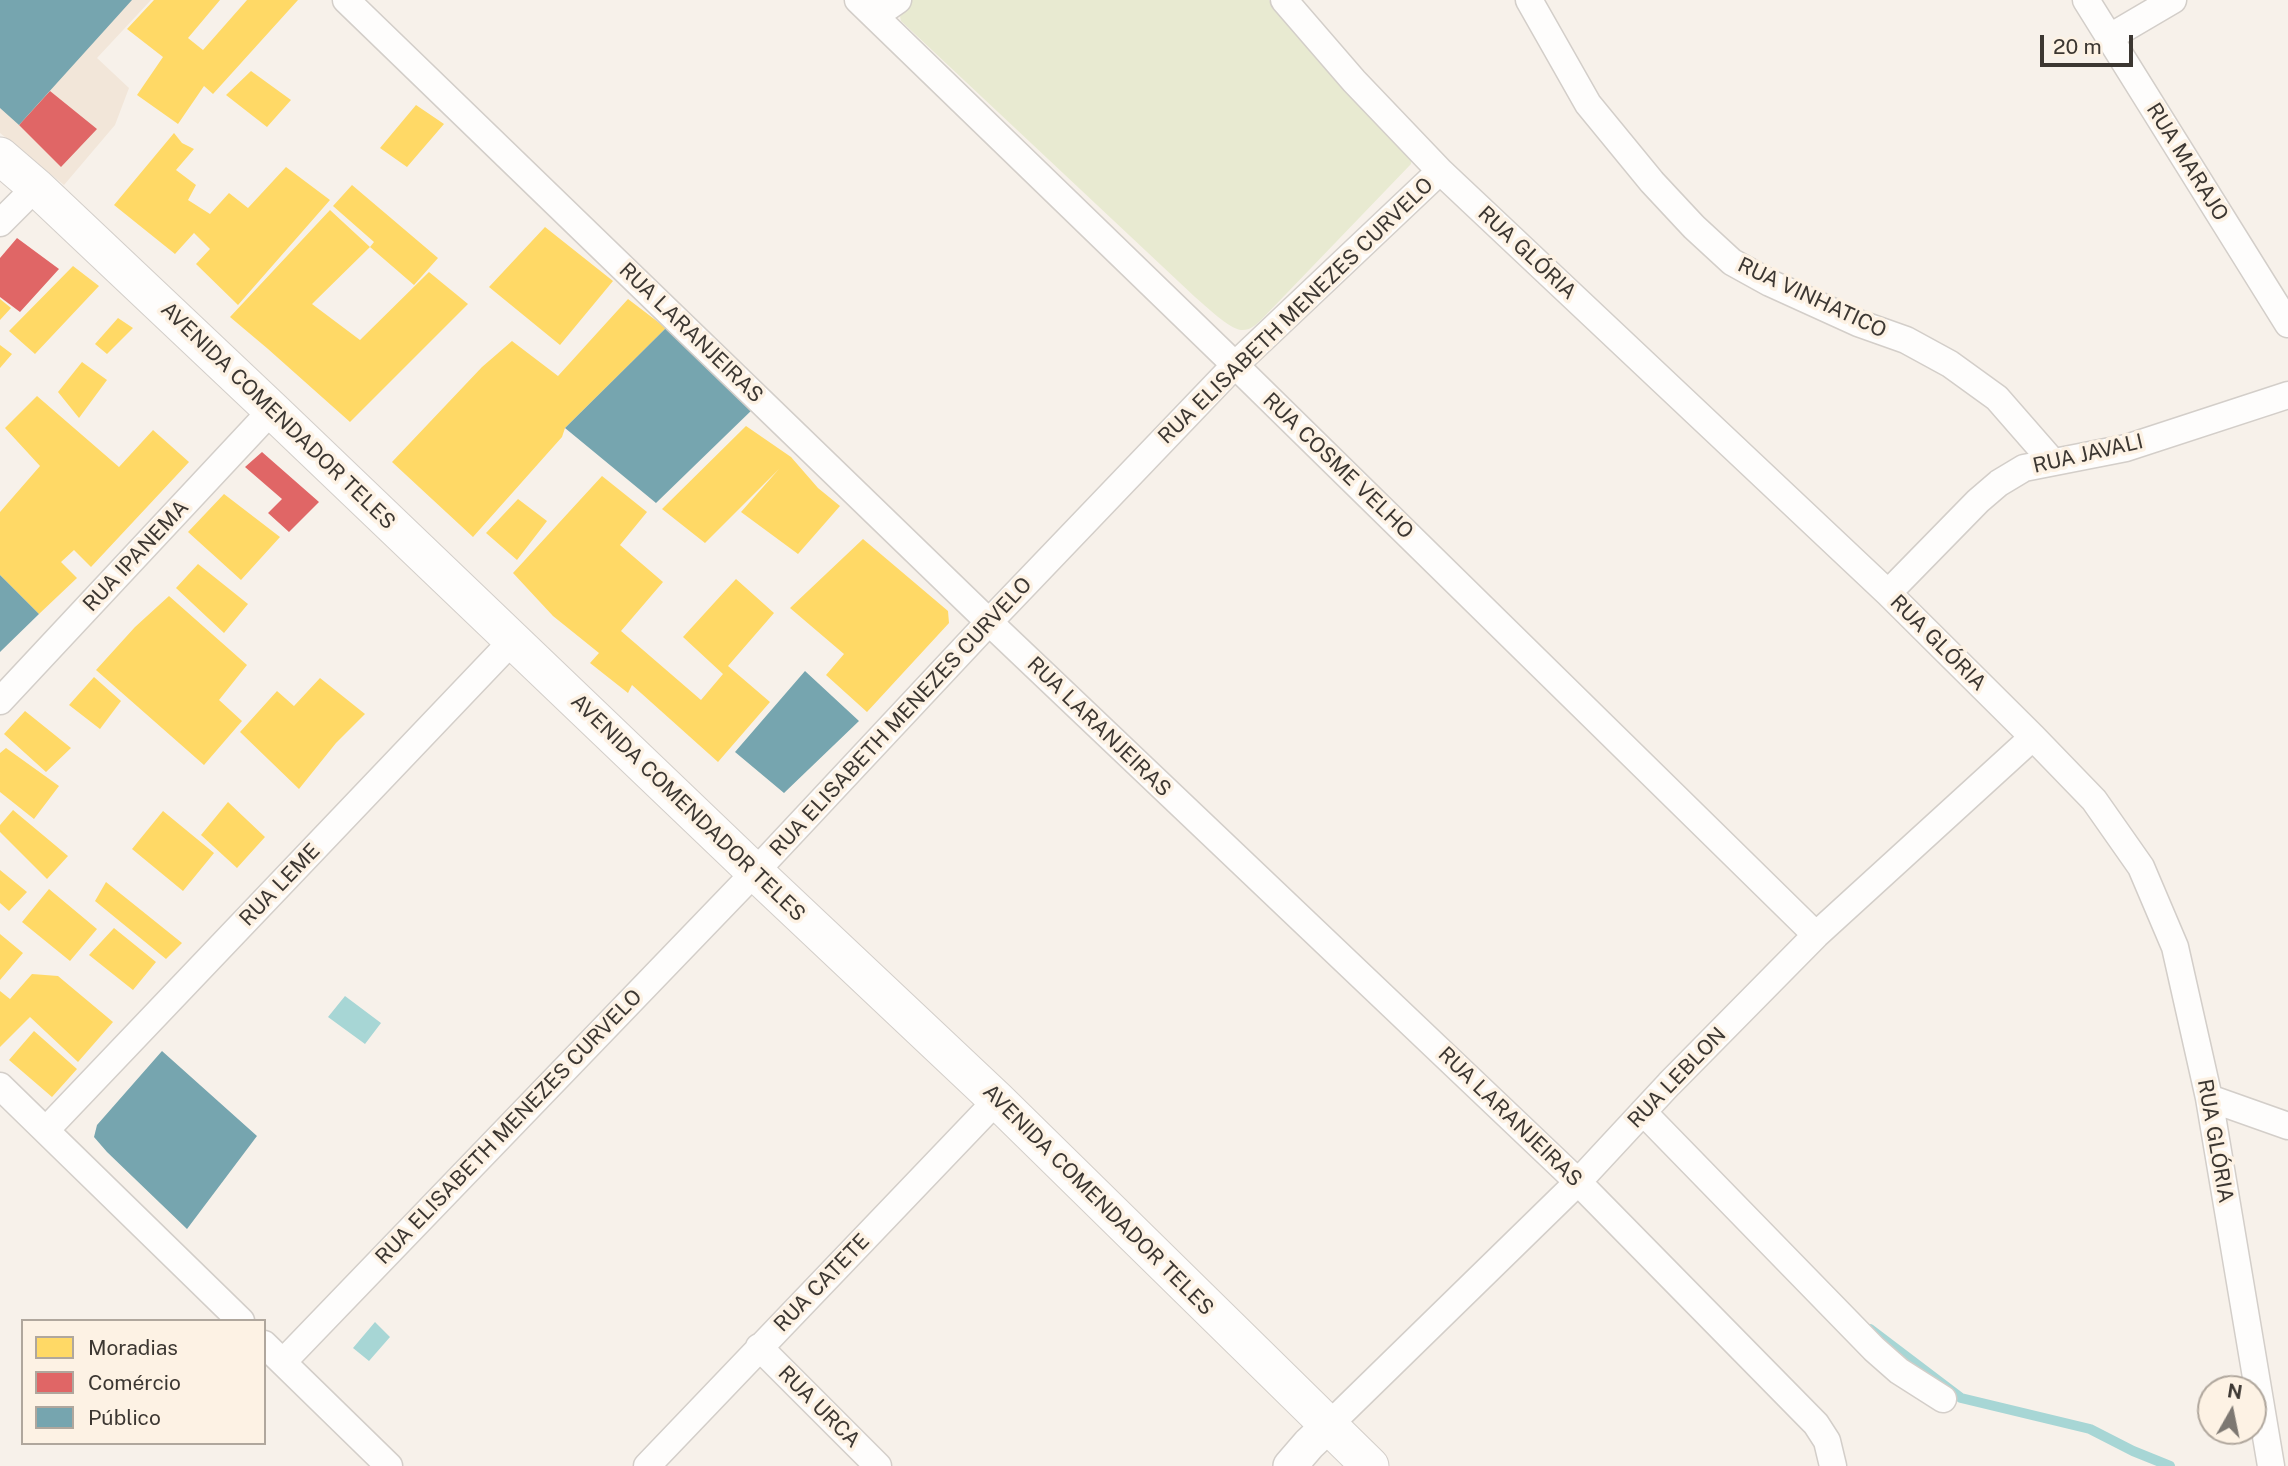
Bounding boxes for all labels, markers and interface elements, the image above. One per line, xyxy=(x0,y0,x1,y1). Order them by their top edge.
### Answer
scale bar xyxy=(2043,21,2136,65)
text: 20 m xyxy=(2053,34,2102,59)
street label: RUA MARAJO xyxy=(2141,98,2233,226)
street label: RUA ELISABETH MENEZES CURVELO xyxy=(1153,173,1439,449)
street label: RUA GLÓRIA xyxy=(1473,201,1581,305)
street label: RUA VINHATICO xyxy=(1734,253,1890,343)
street label: RUA LARANJEIRAS xyxy=(614,258,768,408)
street label: AVENIDA COMENDADOR TELES xyxy=(156,297,400,535)
street label: RUA COSME VELHO xyxy=(1258,388,1418,544)
street label: RUA JAVALI xyxy=(2030,429,2146,479)
street label: RUA IPANEMA xyxy=(78,495,194,617)
street label: RUA ELISABETH MENEZES CURVELO xyxy=(765,572,1037,862)
street label: RUA GLÓRIA xyxy=(1885,590,1991,696)
street label: RUA LARANJEIRAS xyxy=(1022,652,1176,802)
street label: AVENIDA COMENDADOR TELES xyxy=(566,689,810,927)
street label: RUA LEME xyxy=(235,839,325,931)
street label: RUA ELISABETH MENEZES CURVELO xyxy=(371,984,647,1270)
street label: RUA LEBLON xyxy=(1623,1022,1731,1134)
street label: RUA LARANJEIRAS xyxy=(1433,1042,1587,1192)
street label: RUA GLÓRIA xyxy=(2192,1077,2238,1205)
street label: AVENIDA COMENDADOR TELES xyxy=(977,1079,1219,1321)
street label: RUA CATETE xyxy=(769,1229,875,1337)
legend xyxy=(21,1319,266,1445)
text: Moradias xyxy=(88,1335,178,1360)
street label: RUA URCA xyxy=(773,1361,865,1453)
text: Comércio xyxy=(88,1370,181,1395)
north arrow xyxy=(2197,1375,2267,1445)
text: N xyxy=(2226,1379,2244,1403)
text: Público xyxy=(88,1405,161,1430)

